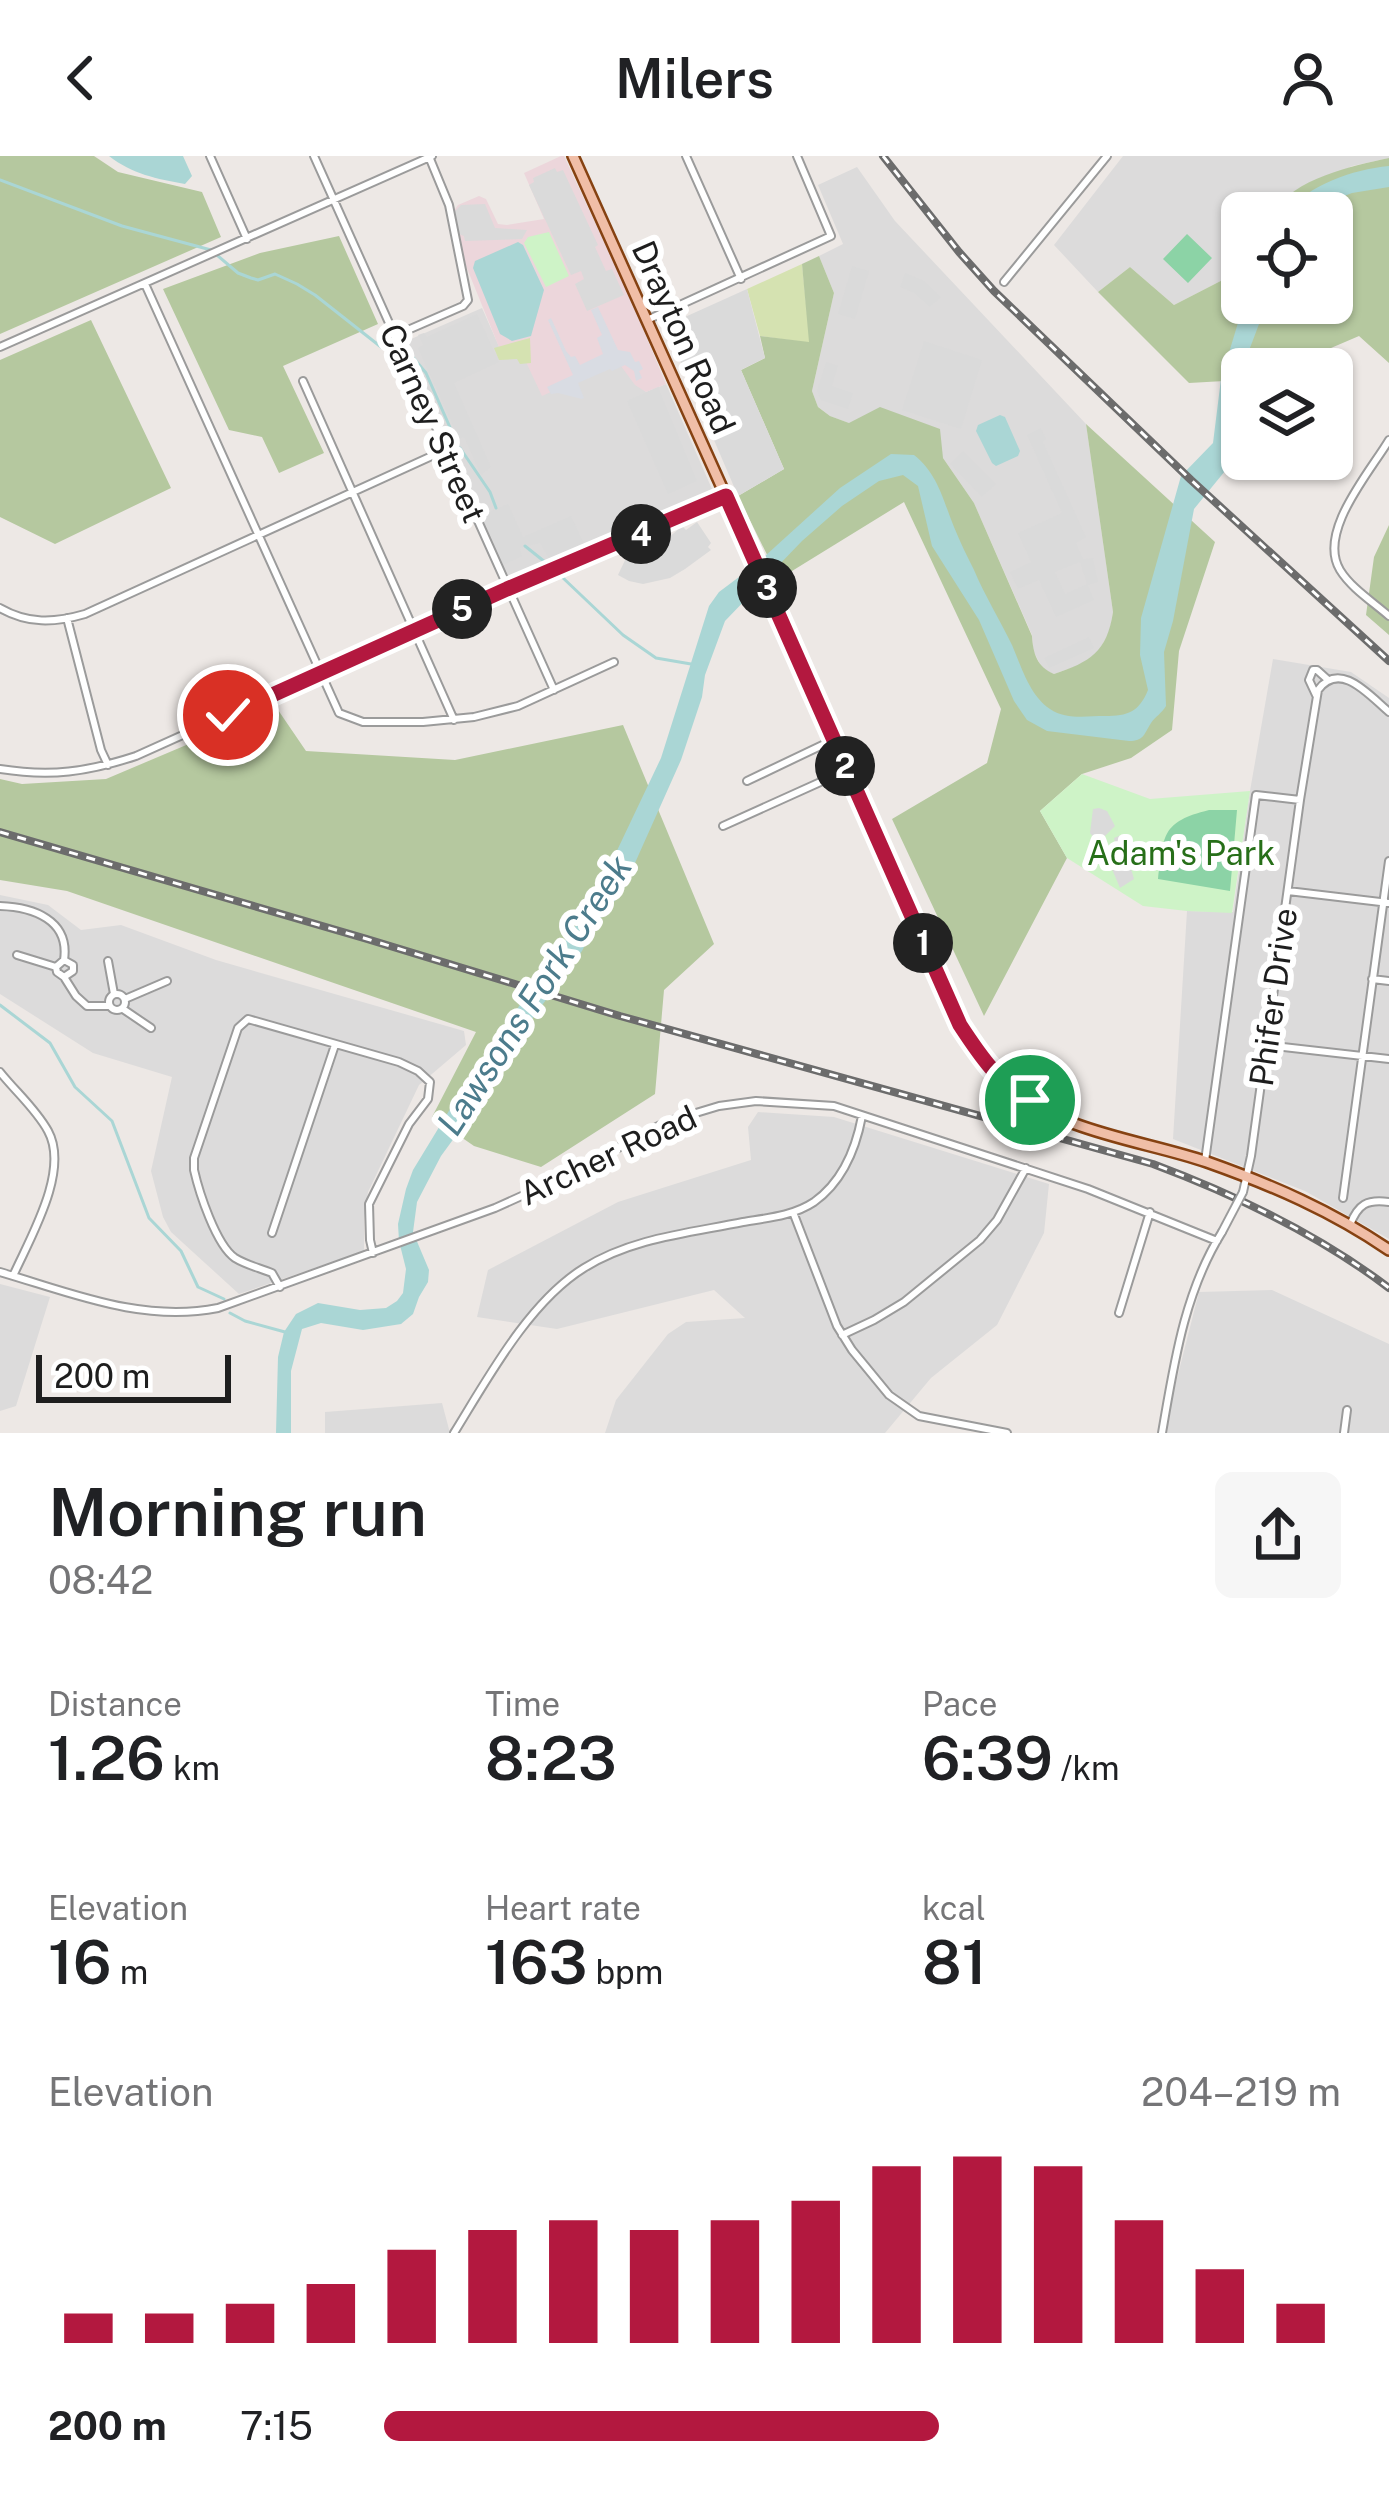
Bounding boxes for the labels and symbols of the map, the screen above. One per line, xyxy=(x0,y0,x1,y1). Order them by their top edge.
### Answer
street label: Drayton Road xyxy=(625,235,743,439)
street label: Carney Street xyxy=(372,318,494,528)
pin: 4 xyxy=(611,504,671,564)
pin: 3 xyxy=(737,558,797,618)
pin: 5 xyxy=(432,579,492,639)
pin xyxy=(177,664,279,766)
pin: 2 xyxy=(815,736,875,796)
park label: Adam's Park xyxy=(1087,834,1275,872)
water label: Lawsons Fork Creek xyxy=(428,847,640,1143)
street label: Phifer Drive xyxy=(1242,905,1304,1089)
pin: 1 xyxy=(893,913,953,973)
pin xyxy=(979,1049,1081,1151)
street label: Archer Road xyxy=(514,1098,702,1212)
scale bar xyxy=(36,1349,231,1402)

